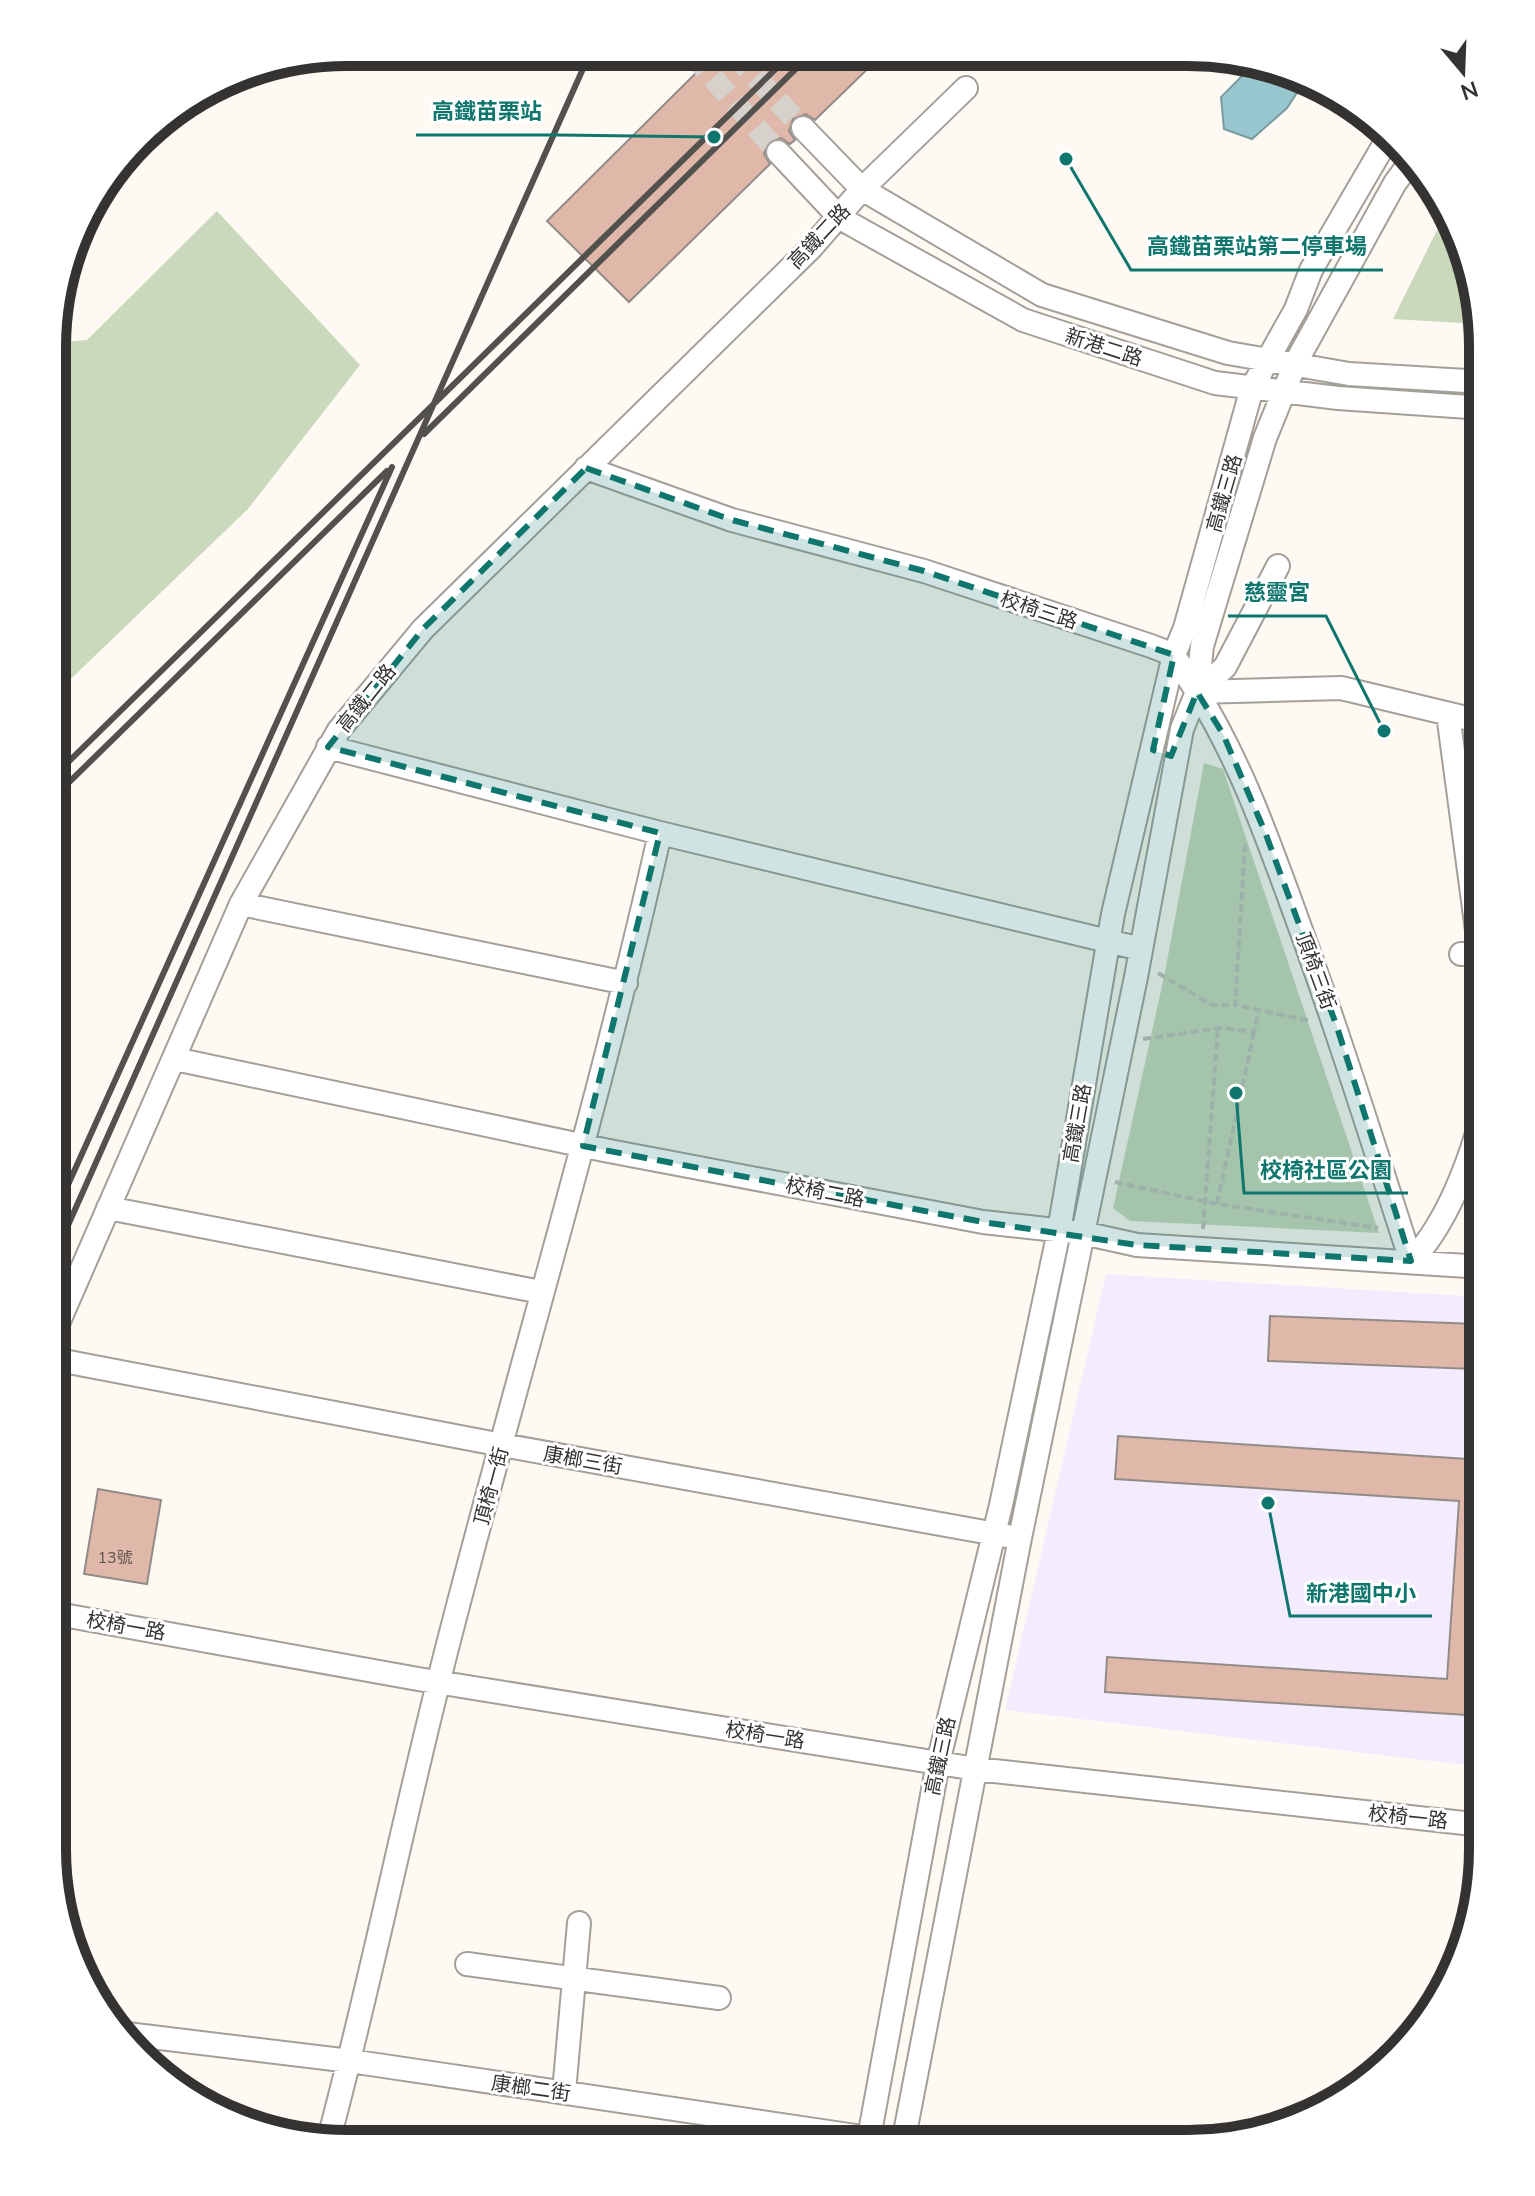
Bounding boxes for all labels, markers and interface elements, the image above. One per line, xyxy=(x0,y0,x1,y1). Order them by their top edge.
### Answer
north arrow xyxy=(1423,32,1503,112)
text: N xyxy=(1457,73,1482,107)
callout: 高鐵苗栗站 xyxy=(416,89,558,135)
text: 高鐵苗栗站 xyxy=(432,97,542,127)
street label: 高鐵二路 xyxy=(782,198,857,275)
callout: 高鐵苗栗站第二停車場 xyxy=(1131,224,1383,270)
text: 高鐵苗栗站第二停車場 xyxy=(1147,232,1367,262)
street label: 新港二路 xyxy=(1062,322,1146,373)
street label: 高鐵三路 xyxy=(1200,451,1248,535)
callout: 慈靈宮 xyxy=(1228,570,1326,616)
text: 慈靈宮 xyxy=(1244,578,1310,608)
street label: 校椅三路 xyxy=(997,585,1081,636)
street label: 高鐵二路 xyxy=(331,659,402,738)
street label: 頂椅三街 xyxy=(1289,929,1342,1013)
street label: 高鐵三路 xyxy=(1057,1081,1098,1165)
callout: 校椅社區公園 xyxy=(1244,1147,1408,1193)
text: 校椅社區公園 xyxy=(1260,1156,1392,1186)
street label: 校椅二路 xyxy=(783,1172,867,1213)
street label: 康榔三街 xyxy=(541,1440,625,1481)
street label: 頂椅一街 xyxy=(468,1444,515,1528)
house number: 13號 xyxy=(97,1547,133,1569)
callout: 新港國中小 xyxy=(1290,1570,1432,1616)
text: 新港國中小 xyxy=(1306,1579,1416,1609)
street label: 校椅一路 xyxy=(84,1606,168,1647)
street label: 高鐵三路 xyxy=(919,1714,962,1798)
street label: 校椅一路 xyxy=(723,1716,807,1755)
street label: 校椅一路 xyxy=(1367,1800,1449,1835)
street label: 康榔二街 xyxy=(489,2070,572,2107)

